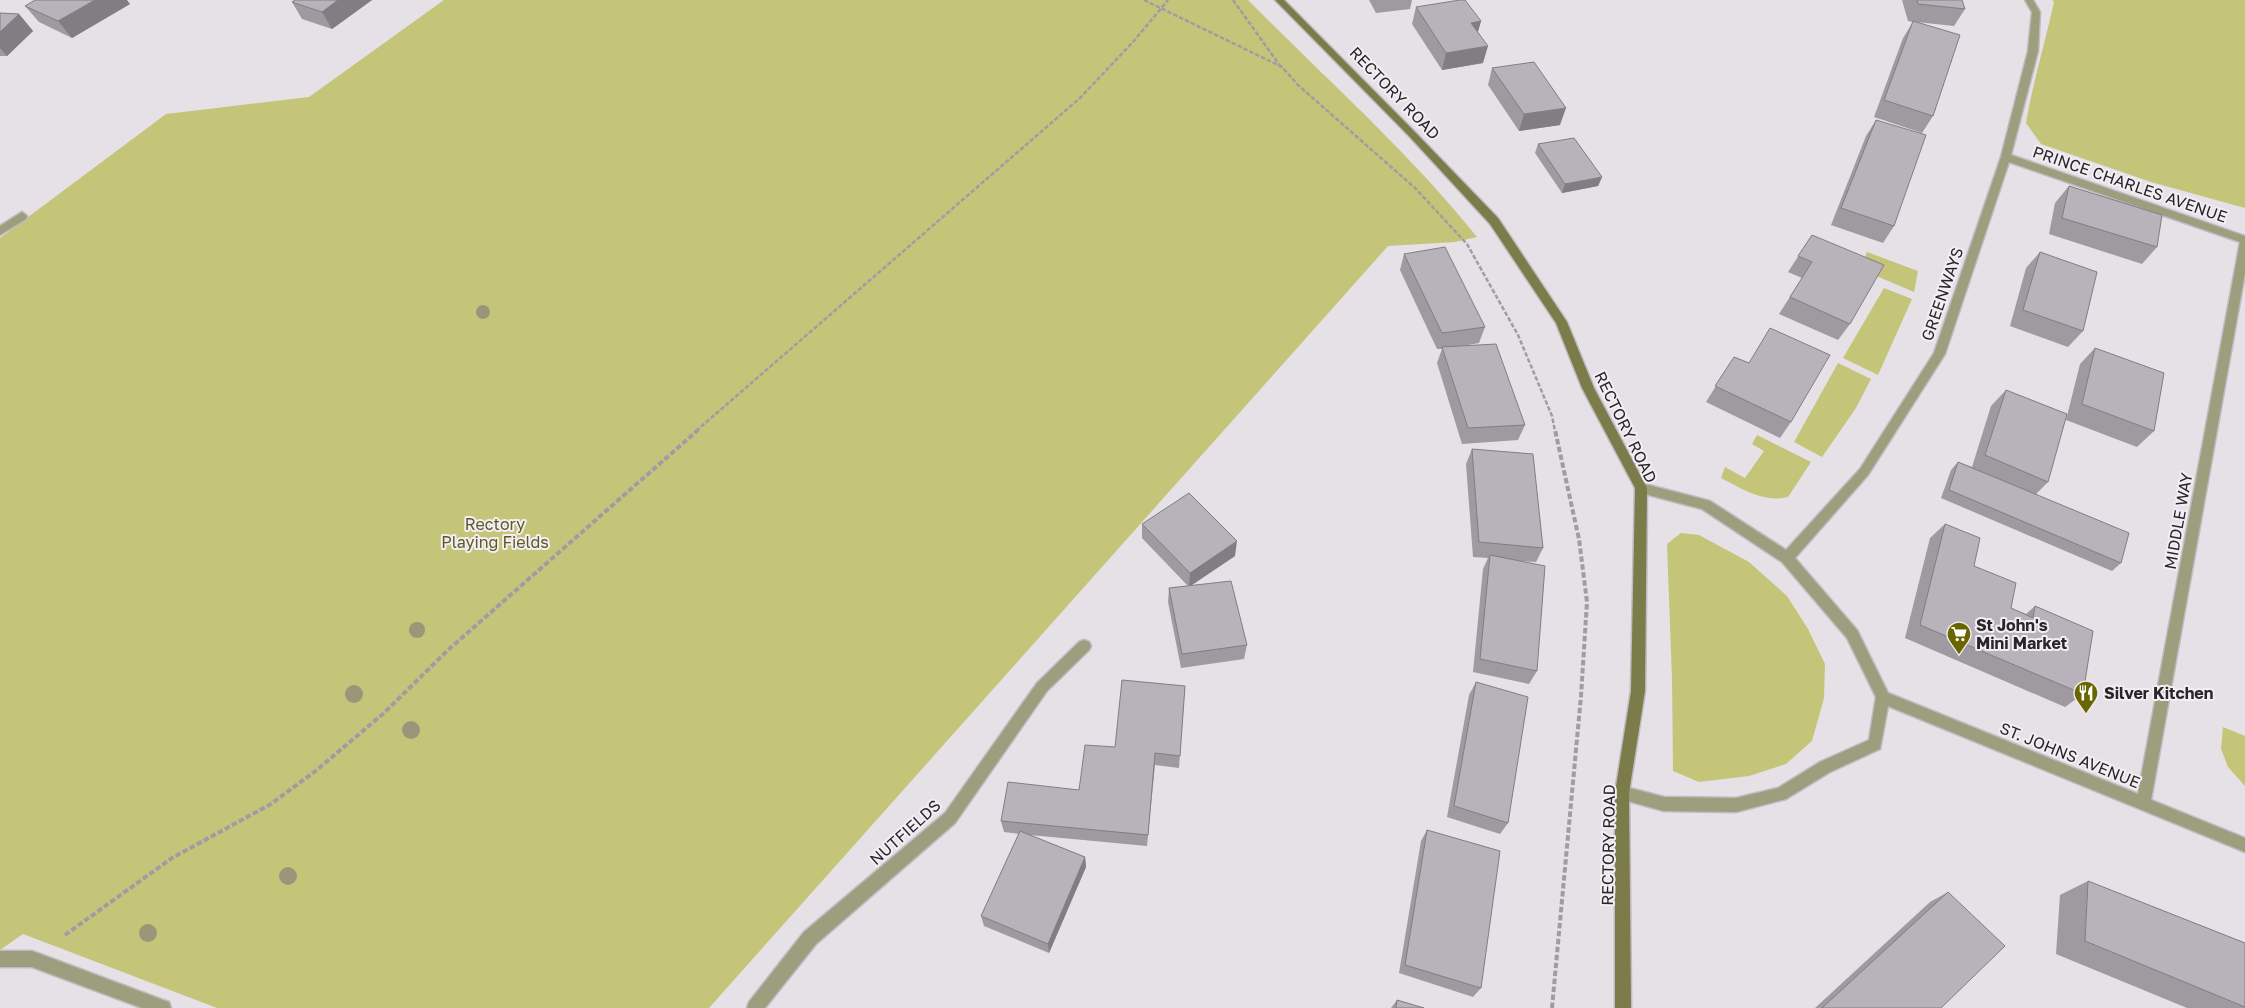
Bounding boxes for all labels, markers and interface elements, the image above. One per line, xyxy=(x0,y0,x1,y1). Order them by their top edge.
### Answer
street label: RECTORY ROAD xyxy=(1346,42,1444,144)
street label: PRINCE CHARLES AVENUE xyxy=(2030,141,2230,227)
street label: GREENWAYS xyxy=(1917,245,1967,343)
street label: RECTORY ROAD xyxy=(1590,368,1662,486)
street label: MIDDLE WAY xyxy=(2160,470,2196,571)
park label: Rectory Playing Fields xyxy=(441,514,549,552)
place label: St John's Mini Market xyxy=(1976,615,2067,653)
supermarket icon: St John's Mini Market xyxy=(1946,621,1972,655)
restaurant icon: Silver Kitchen xyxy=(2073,680,2099,714)
place label: Silver Kitchen xyxy=(2104,683,2214,703)
street label: ST. JOHNS AVENUE xyxy=(1997,718,2143,792)
street label: RECTORY ROAD xyxy=(1597,784,1619,906)
street label: NUTFIELDS xyxy=(865,795,945,869)

